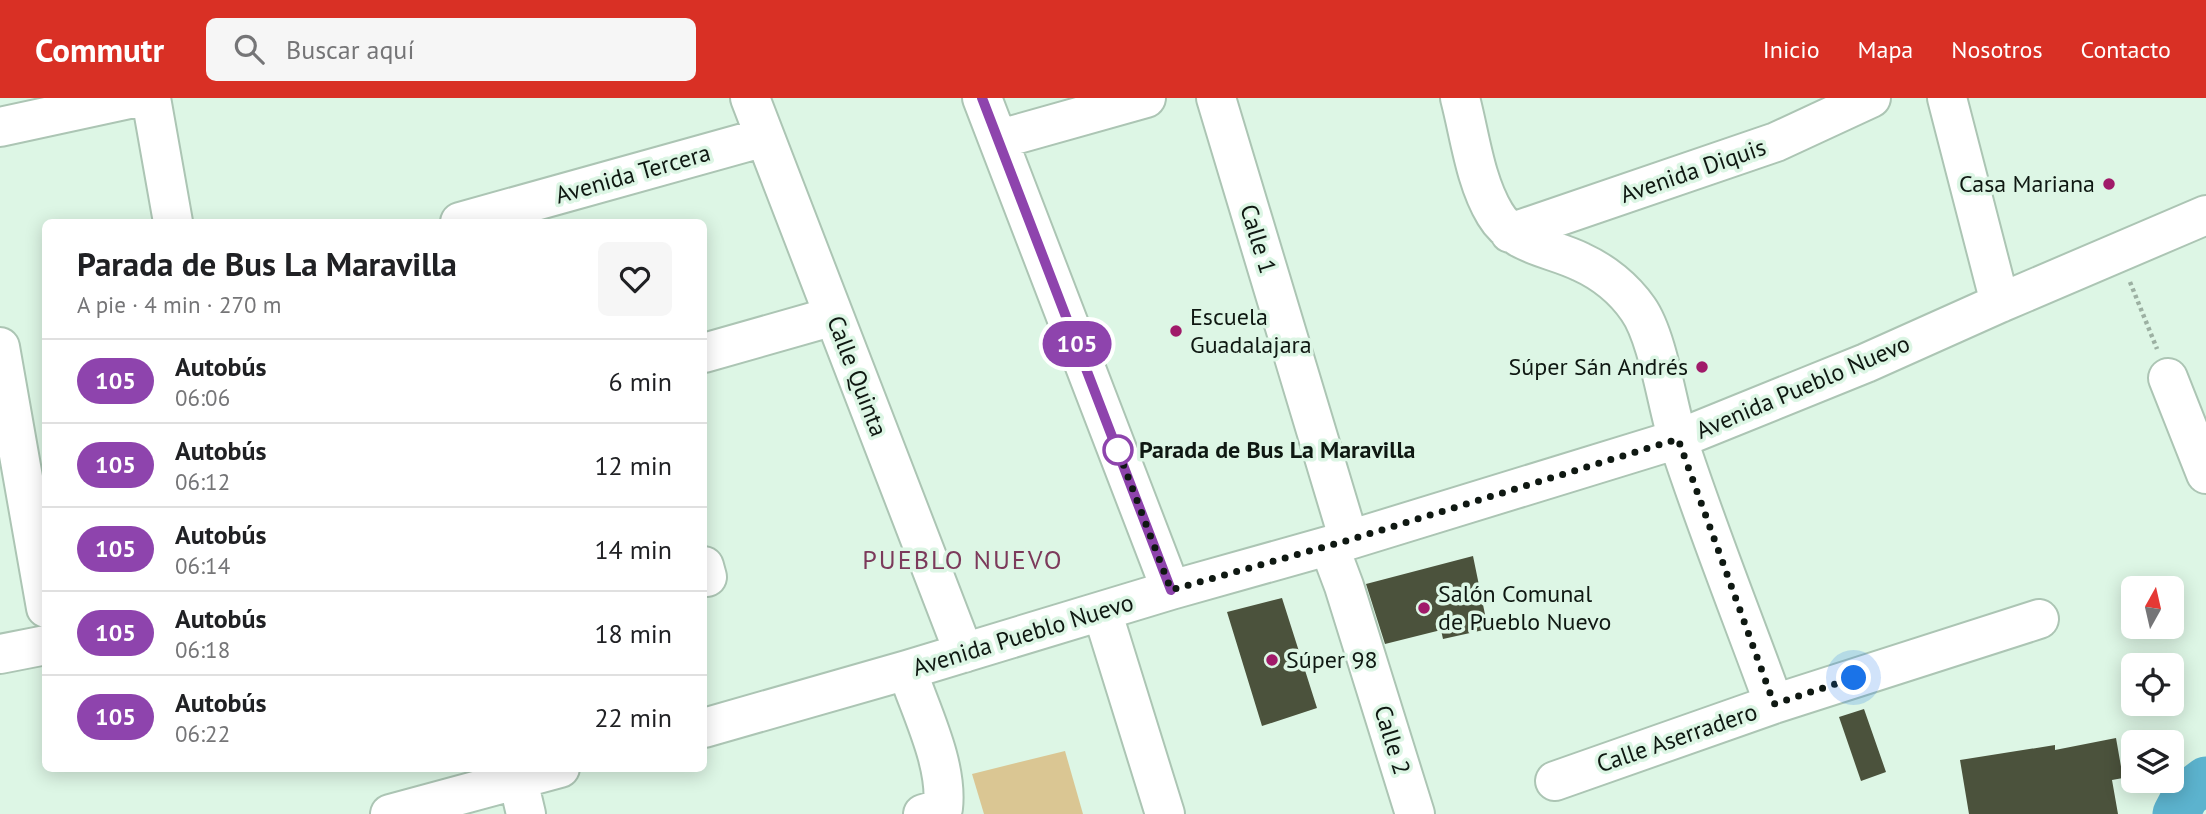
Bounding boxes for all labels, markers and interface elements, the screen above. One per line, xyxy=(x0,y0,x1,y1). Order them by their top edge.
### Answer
search box xyxy=(206,18,696,81)
text: Commutr xyxy=(35,28,164,71)
icon: search xyxy=(230,30,268,68)
text: Buscar aquí xyxy=(286,33,414,66)
text: Inicio xyxy=(1763,34,1820,65)
text: Mapa xyxy=(1858,34,1913,65)
text: Nosotros xyxy=(1951,34,2043,65)
text: Contacto xyxy=(2081,34,2171,65)
street label: Avenida Diquis xyxy=(1616,131,1770,210)
street label: Avenida Tercera xyxy=(552,137,714,210)
place label: Casa Mariana xyxy=(1959,168,2095,199)
marker: Casa Mariana xyxy=(2101,176,2117,192)
street label: Calle 1 xyxy=(1233,200,1284,277)
text: Parada de Bus La Maravilla xyxy=(77,242,457,285)
button: heart xyxy=(598,242,672,316)
text: A pie · 4 min · 270 m xyxy=(77,290,281,319)
place label: Escuela Guadalajara xyxy=(1190,301,1312,360)
street label: Calle Quinta xyxy=(820,311,895,441)
line badge: 105 xyxy=(1037,321,1117,367)
marker: Escuela Guadalajara xyxy=(1168,323,1184,339)
street label: Avenida Pueblo Nuevo xyxy=(1691,327,1914,446)
text: 105 xyxy=(1057,328,1097,359)
text: Autobús xyxy=(175,350,267,383)
place label: Súper Sán Andrés xyxy=(1509,351,1688,382)
marker: Súper Sán Andrés xyxy=(1694,359,1710,375)
text: 105 xyxy=(95,365,136,396)
text: 6 min xyxy=(609,365,672,398)
text: 06:06 xyxy=(175,383,230,412)
text: Autobús xyxy=(175,434,267,467)
place label: Parada de Bus La Maravilla xyxy=(1139,434,1415,465)
marker: Parada de Bus La Maravilla xyxy=(1103,435,1133,465)
text: 105 xyxy=(95,449,136,480)
text: 12 min xyxy=(594,449,672,482)
text: 06:12 xyxy=(175,467,230,496)
text: Autobús xyxy=(175,518,267,551)
text: 105 xyxy=(95,533,136,564)
text: 14 min xyxy=(594,533,672,566)
district label: PUEBLO NUEVO xyxy=(862,543,1064,576)
text: 06:14 xyxy=(175,551,230,580)
north arrow xyxy=(2121,576,2184,639)
map controls xyxy=(2121,576,2184,793)
place label: Salón Comunal de Pueblo Nuevo xyxy=(1438,578,1611,637)
street label: Avenida Pueblo Nuevo xyxy=(909,586,1137,683)
marker: Salón Comunal de Pueblo Nuevo xyxy=(1416,600,1432,616)
text: Autobús xyxy=(175,602,267,635)
text: 105 xyxy=(95,617,136,648)
text: 18 min xyxy=(594,617,672,650)
text: 06:18 xyxy=(175,635,230,664)
place label: Súper 98 xyxy=(1286,644,1378,675)
marker: Súper 98 xyxy=(1264,652,1280,668)
button: locate xyxy=(2121,653,2184,716)
your location xyxy=(1836,660,1871,695)
text: Autobús xyxy=(175,686,267,719)
street label: Calle Aserradero xyxy=(1592,696,1761,779)
text: 105 xyxy=(95,701,136,732)
text: 22 min xyxy=(594,701,672,734)
street label: Calle 2 xyxy=(1367,701,1418,778)
text: 06:22 xyxy=(175,719,230,748)
button: layers xyxy=(2121,730,2184,793)

